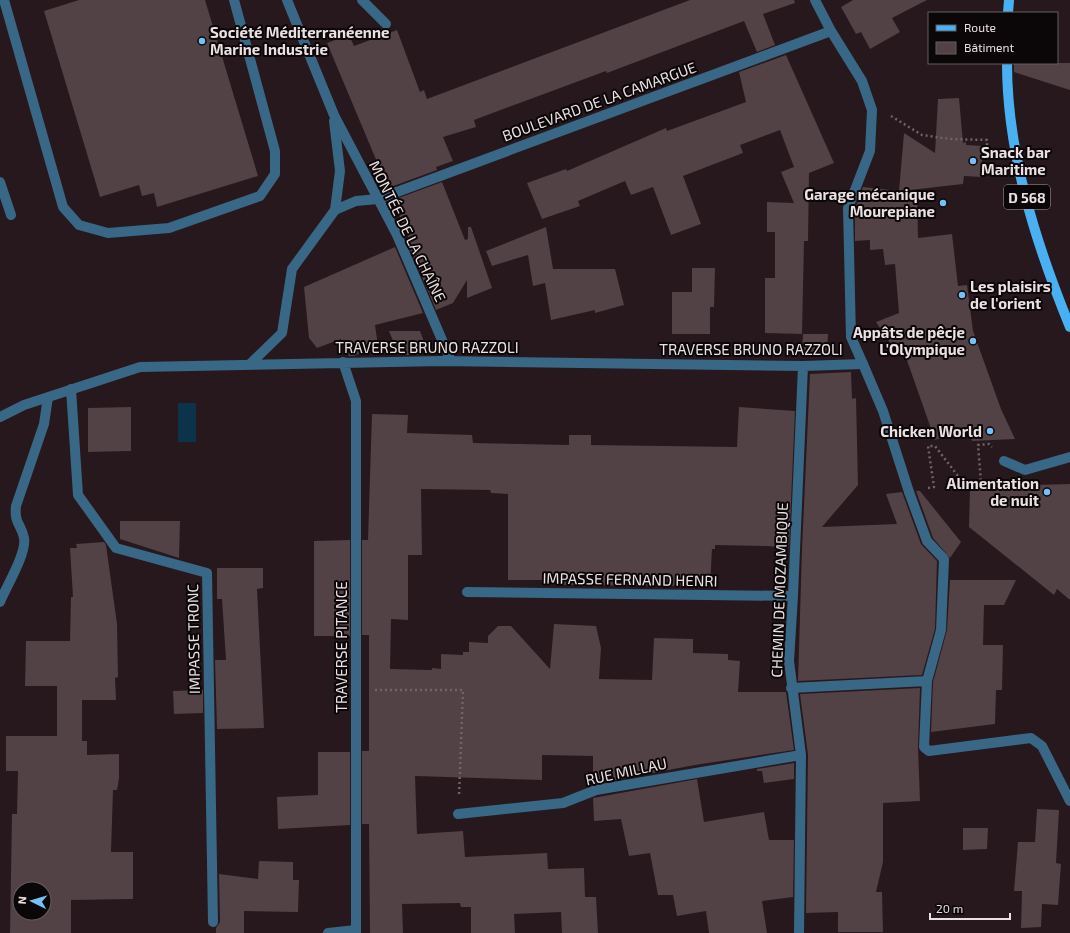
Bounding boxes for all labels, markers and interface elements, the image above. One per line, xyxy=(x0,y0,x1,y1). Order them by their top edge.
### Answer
legend xyxy=(928,12,1058,64)
text: Route xyxy=(964,20,996,34)
place label: Société Méditerranéenne Marine Industrie xyxy=(210,23,389,58)
marker: Société Méditerranéenne Marine Industrie xyxy=(197,36,207,46)
text: Bâtiment xyxy=(964,40,1015,54)
street label: BOULEVARD DE LA CAMARGUE xyxy=(500,57,698,145)
place label: Snack bar Maritime xyxy=(981,143,1051,178)
marker: Snack bar Maritime xyxy=(968,156,978,166)
street label: MONTÉE DE LA CHAÎNE xyxy=(366,157,450,305)
place label: Garage mécanique Mourepiane xyxy=(804,185,935,220)
road number: D 568 xyxy=(1004,185,1050,209)
marker: Garage mécanique Mourepiane xyxy=(938,198,948,208)
place label: Les plaisirs de l'orient xyxy=(970,277,1051,312)
marker: Les plaisirs de l'orient xyxy=(957,290,967,300)
place label: Appâts de pêcje L'Olympique xyxy=(853,323,965,359)
marker: Appâts de pêcje L'Olympique xyxy=(968,336,978,346)
street label: TRAVERSE BRUNO RAZZOLI xyxy=(335,338,519,356)
street label: TRAVERSE BRUNO RAZZOLI xyxy=(659,340,843,358)
place label: Chicken World xyxy=(880,422,982,440)
marker: Chicken World xyxy=(985,426,995,436)
place label: Alimentation de nuit xyxy=(947,474,1039,509)
marker: Alimentation de nuit xyxy=(1042,487,1052,497)
street label: CHEMIN DE MOZAMBIQUE xyxy=(767,502,792,678)
street label: IMPASSE FERNAND HENRI xyxy=(542,568,718,590)
street label: TRAVERSE PITANCE xyxy=(332,581,350,713)
street label: IMPASSE TRONC xyxy=(183,583,203,694)
street label: RUE MILLAU xyxy=(584,754,668,788)
north arrow xyxy=(12,881,52,921)
scale bar xyxy=(930,895,1010,921)
text: N xyxy=(15,896,28,905)
text: 20 m xyxy=(936,901,963,915)

